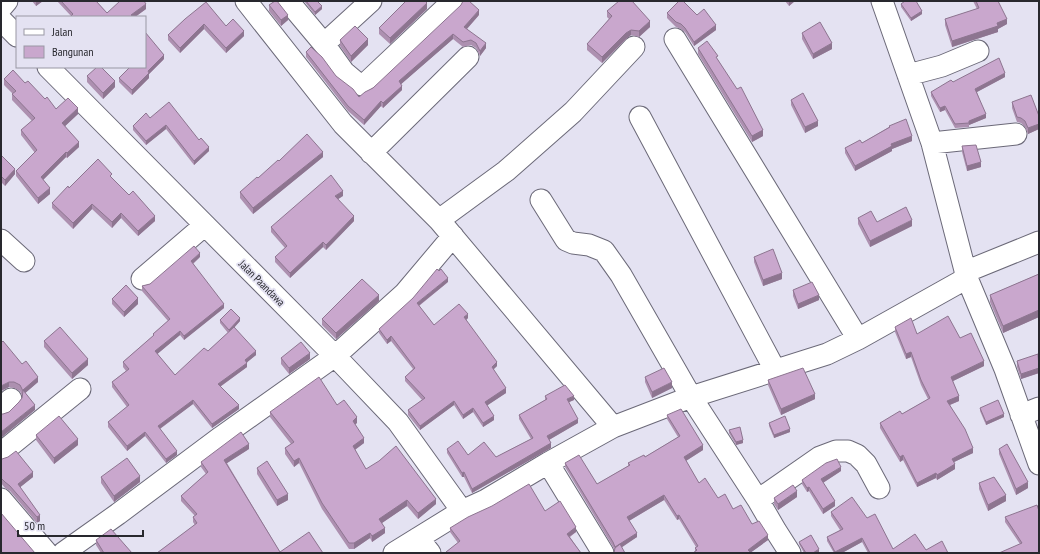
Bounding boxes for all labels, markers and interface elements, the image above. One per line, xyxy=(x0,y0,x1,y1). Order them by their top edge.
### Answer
legend xyxy=(16,16,146,68)
text: Jalan xyxy=(51,24,73,39)
text: Bangunan xyxy=(52,44,93,59)
street label: Jalan Paandawa xyxy=(235,256,288,309)
scale bar xyxy=(18,512,143,538)
text: 50 m xyxy=(24,518,45,533)

